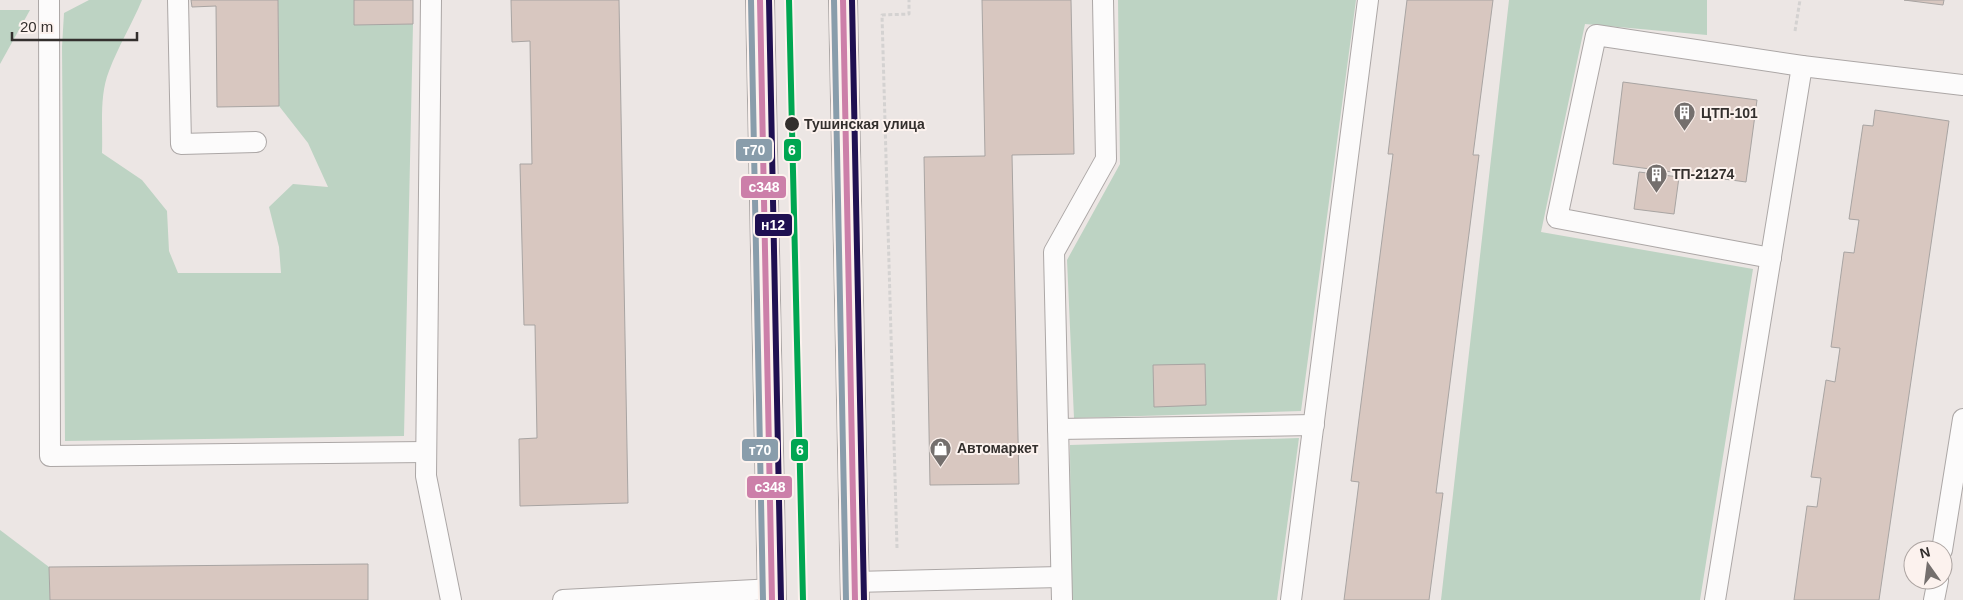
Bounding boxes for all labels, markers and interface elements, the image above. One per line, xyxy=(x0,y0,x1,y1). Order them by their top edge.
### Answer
scale bar xyxy=(12,10,138,42)
text: 20 m xyxy=(20,18,53,35)
building icon: ЦТП-101 xyxy=(1673,101,1697,132)
place label: ЦТП-101 xyxy=(1701,105,1758,121)
marker: Тушинская улица xyxy=(783,115,801,133)
place label: Тушинская улица xyxy=(804,116,925,132)
line badge: т70 xyxy=(735,138,773,162)
line badge: 6 xyxy=(783,138,802,162)
text: т70 xyxy=(743,142,765,158)
text: 6 xyxy=(788,142,796,158)
building icon: ТП-21274 xyxy=(1644,162,1668,193)
place label: ТП-21274 xyxy=(1672,166,1734,182)
line badge: с348 xyxy=(740,175,787,199)
text: с348 xyxy=(748,179,780,195)
line badge: н12 xyxy=(754,213,793,237)
text: н12 xyxy=(761,217,785,233)
shop icon: Автомаркет xyxy=(929,436,953,467)
line badge: т70 xyxy=(741,438,779,462)
line badge: 6 xyxy=(790,438,809,462)
place label: Автомаркет xyxy=(957,440,1039,456)
text: т70 xyxy=(749,442,771,458)
text: 6 xyxy=(796,442,804,458)
line badge: с348 xyxy=(746,475,793,499)
text: с348 xyxy=(754,479,786,495)
north arrow xyxy=(1903,540,1953,590)
text: N xyxy=(1918,543,1932,561)

